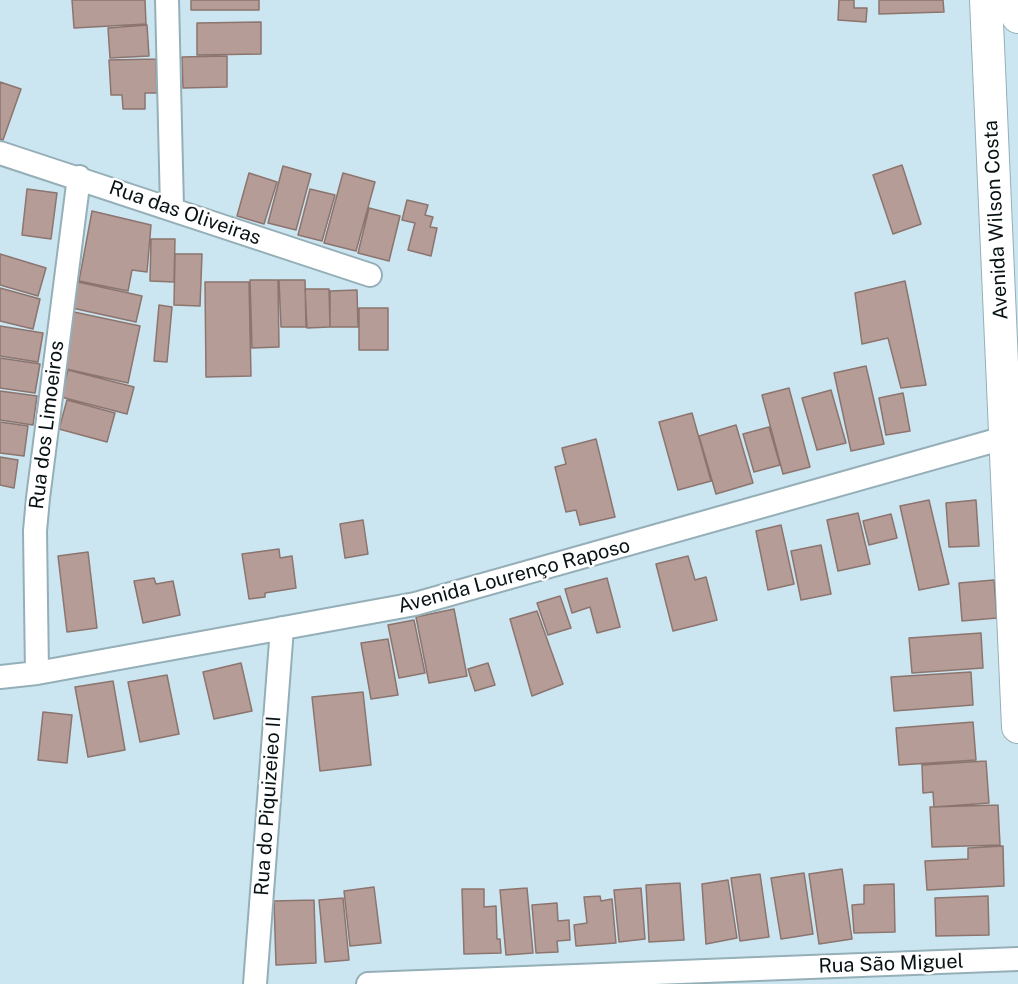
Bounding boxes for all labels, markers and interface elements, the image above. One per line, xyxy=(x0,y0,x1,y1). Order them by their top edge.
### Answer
street label: Avenida Wilson Costa xyxy=(979,120,1013,320)
street label: Rua das Oliveiras xyxy=(106,176,264,250)
street label: Rua dos Limoeiros xyxy=(25,339,69,511)
street label: Avenida Lourenço Raposo xyxy=(395,533,633,619)
street label: Rua do Piquizeieo II xyxy=(250,715,286,897)
street label: Rua São Miguel xyxy=(818,949,964,979)

